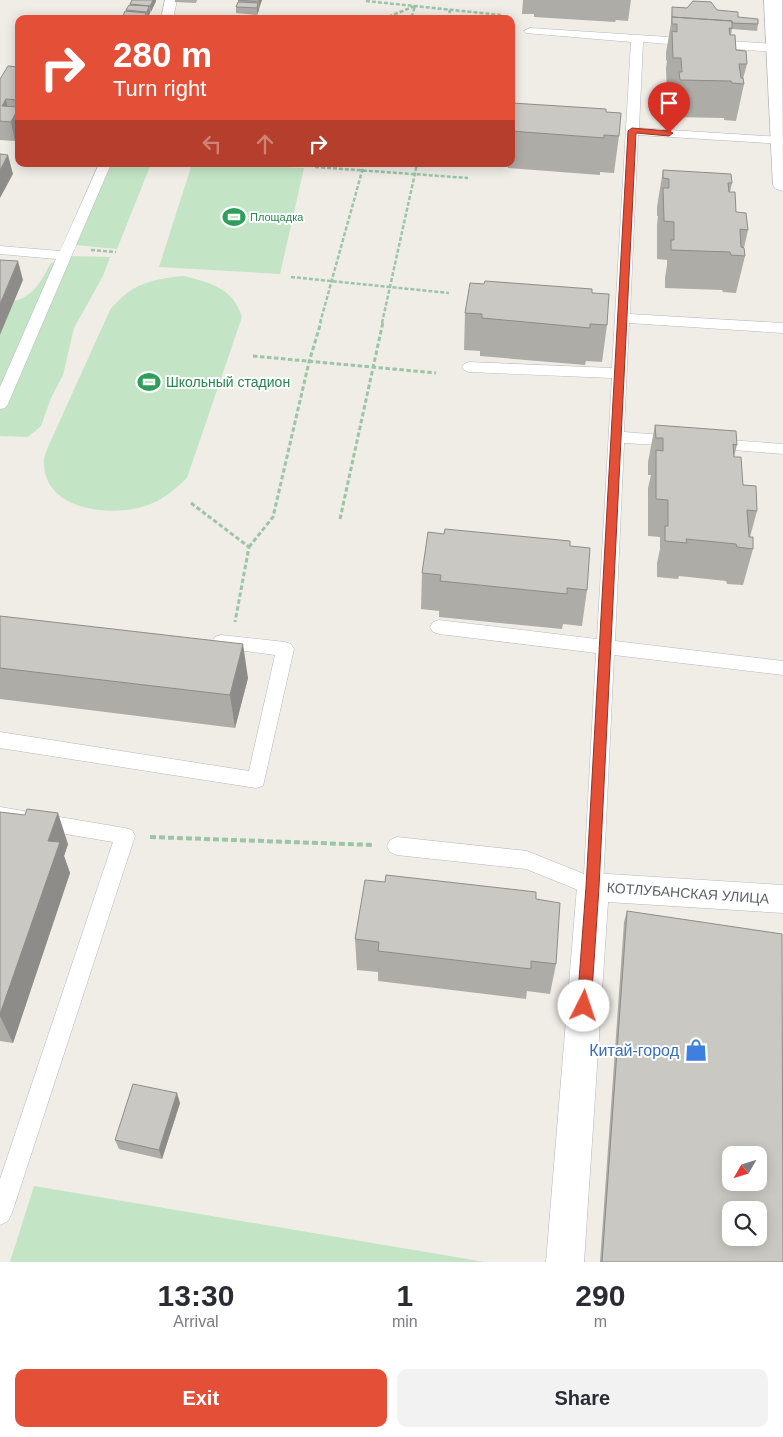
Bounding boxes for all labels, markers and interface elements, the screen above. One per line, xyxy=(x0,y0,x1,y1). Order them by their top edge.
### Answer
icon: right xyxy=(30,35,95,100)
text: 280 m xyxy=(113,35,212,74)
text: Turn right xyxy=(113,76,206,101)
pin xyxy=(648,82,690,133)
icon: arrive xyxy=(655,89,683,117)
icon: left xyxy=(198,130,226,158)
icon: ahead xyxy=(251,130,279,158)
icon: right xyxy=(304,130,332,158)
sports icon: Площадка xyxy=(221,204,247,230)
place label: Площадка xyxy=(250,211,304,223)
sports icon: Школьный стадион xyxy=(136,369,162,395)
place label: Школьный стадион xyxy=(166,374,290,390)
street label: КОТЛУБАНСКАЯ УЛИЦА xyxy=(606,879,770,907)
position arrow xyxy=(557,979,609,1031)
shop icon: Китай-город xyxy=(683,1037,709,1063)
place label: Китай-город xyxy=(589,1042,680,1059)
north arrow xyxy=(722,1146,768,1191)
map controls xyxy=(722,1146,767,1246)
button: search xyxy=(722,1201,767,1246)
text: 13:30 xyxy=(158,1279,234,1312)
text: 1 xyxy=(396,1279,413,1312)
text: 290 xyxy=(575,1279,625,1312)
text: Arrival xyxy=(173,1313,219,1330)
text: min xyxy=(392,1313,418,1330)
text: m xyxy=(594,1313,607,1330)
button: Exit xyxy=(15,1369,387,1427)
button: Share xyxy=(397,1369,768,1427)

